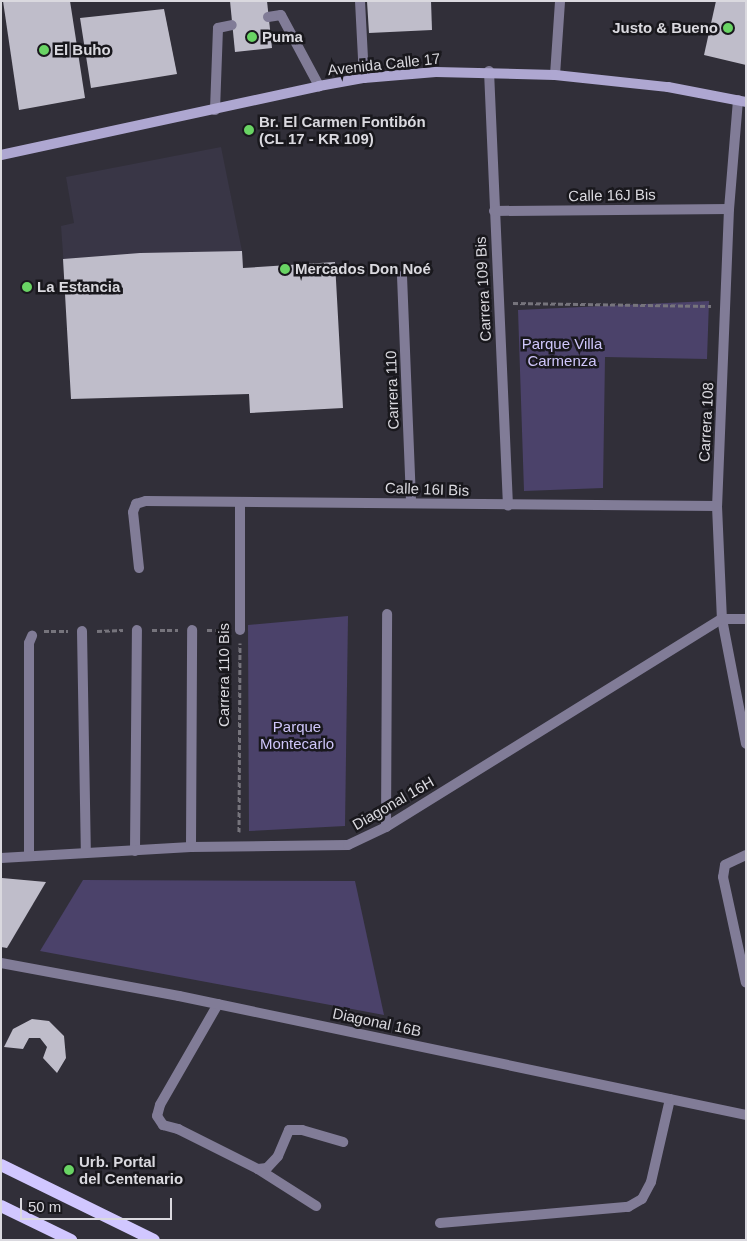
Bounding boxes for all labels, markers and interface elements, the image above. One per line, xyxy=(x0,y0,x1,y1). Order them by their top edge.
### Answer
place label: Justo & Bueno xyxy=(612,19,718,37)
marker: Justo & Bueno xyxy=(722,22,734,34)
place label: Puma xyxy=(262,28,303,46)
marker: Puma xyxy=(246,31,258,43)
place label: El Buho xyxy=(54,41,111,59)
marker: El Buho xyxy=(38,44,50,56)
street label: Avenida Calle 17 xyxy=(327,49,441,79)
place label: Br. El Carmen Fontibón (CL 17 - KR 109) xyxy=(259,112,426,147)
marker: Br. El Carmen Fontibón (CL 17 - KR 109) xyxy=(243,124,255,136)
street label: Calle 16J Bis xyxy=(568,185,656,205)
street label: Carrera 109 Bis xyxy=(471,236,495,342)
place label: Mercados Don Noé xyxy=(295,260,431,278)
marker: Mercados Don Noé xyxy=(279,263,291,275)
place label: La Estancia xyxy=(37,278,120,296)
marker: La Estancia xyxy=(21,281,33,293)
park label: Parque Villa Carmenza xyxy=(522,334,602,369)
street label: Carrera 110 xyxy=(382,350,402,430)
street label: Carrera 108 xyxy=(695,382,717,462)
street label: Calle 16I Bis xyxy=(385,479,469,499)
street label: Carrera 110 Bis xyxy=(215,623,233,727)
park label: Parque Montecarlo xyxy=(260,717,334,752)
street label: Diagonal 16H xyxy=(349,772,437,834)
street label: Diagonal 16B xyxy=(331,1004,423,1040)
place label: Urb. Portal del Centenario xyxy=(79,1152,183,1187)
marker: Urb. Portal del Centenario xyxy=(63,1164,75,1176)
scale bar xyxy=(22,1188,175,1220)
text: 50 m xyxy=(28,1198,61,1215)

